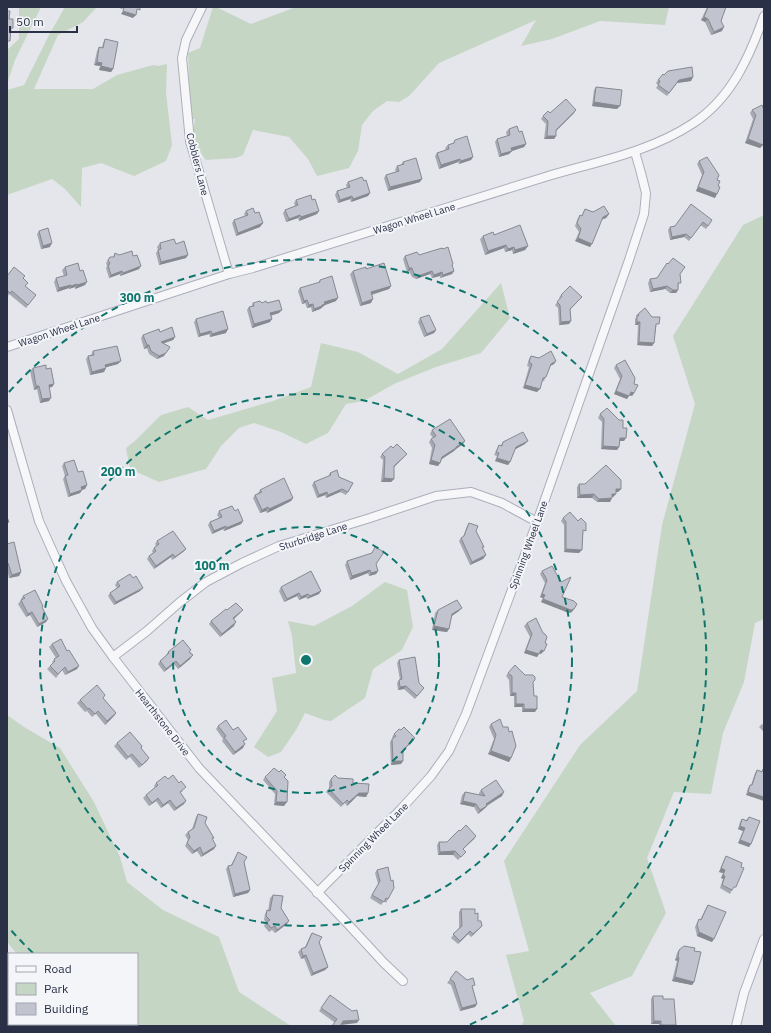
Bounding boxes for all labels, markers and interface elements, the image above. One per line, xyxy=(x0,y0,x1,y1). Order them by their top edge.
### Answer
scale bar xyxy=(10,8,77,34)
text: 50 m xyxy=(16,14,44,29)
street label: Cobblers Lane xyxy=(183,131,212,197)
street label: Wagon Wheel Lane xyxy=(372,200,457,237)
text: 300 m xyxy=(119,290,155,305)
street label: Wagon Wheel Lane xyxy=(17,311,102,350)
text: 200 m xyxy=(100,464,136,479)
street label: Spinning Wheel Lane xyxy=(506,499,551,591)
street label: Sturbridge Lane xyxy=(277,519,349,554)
text: 100 m xyxy=(194,558,230,573)
centre of rings xyxy=(299,653,313,667)
street label: Hearthstone Drive xyxy=(132,686,193,759)
street label: Spinning Wheel Lane xyxy=(336,799,411,875)
legend xyxy=(8,953,138,1025)
text: Road xyxy=(44,961,72,976)
text: Park xyxy=(44,981,69,996)
text: Building xyxy=(44,1001,89,1016)

